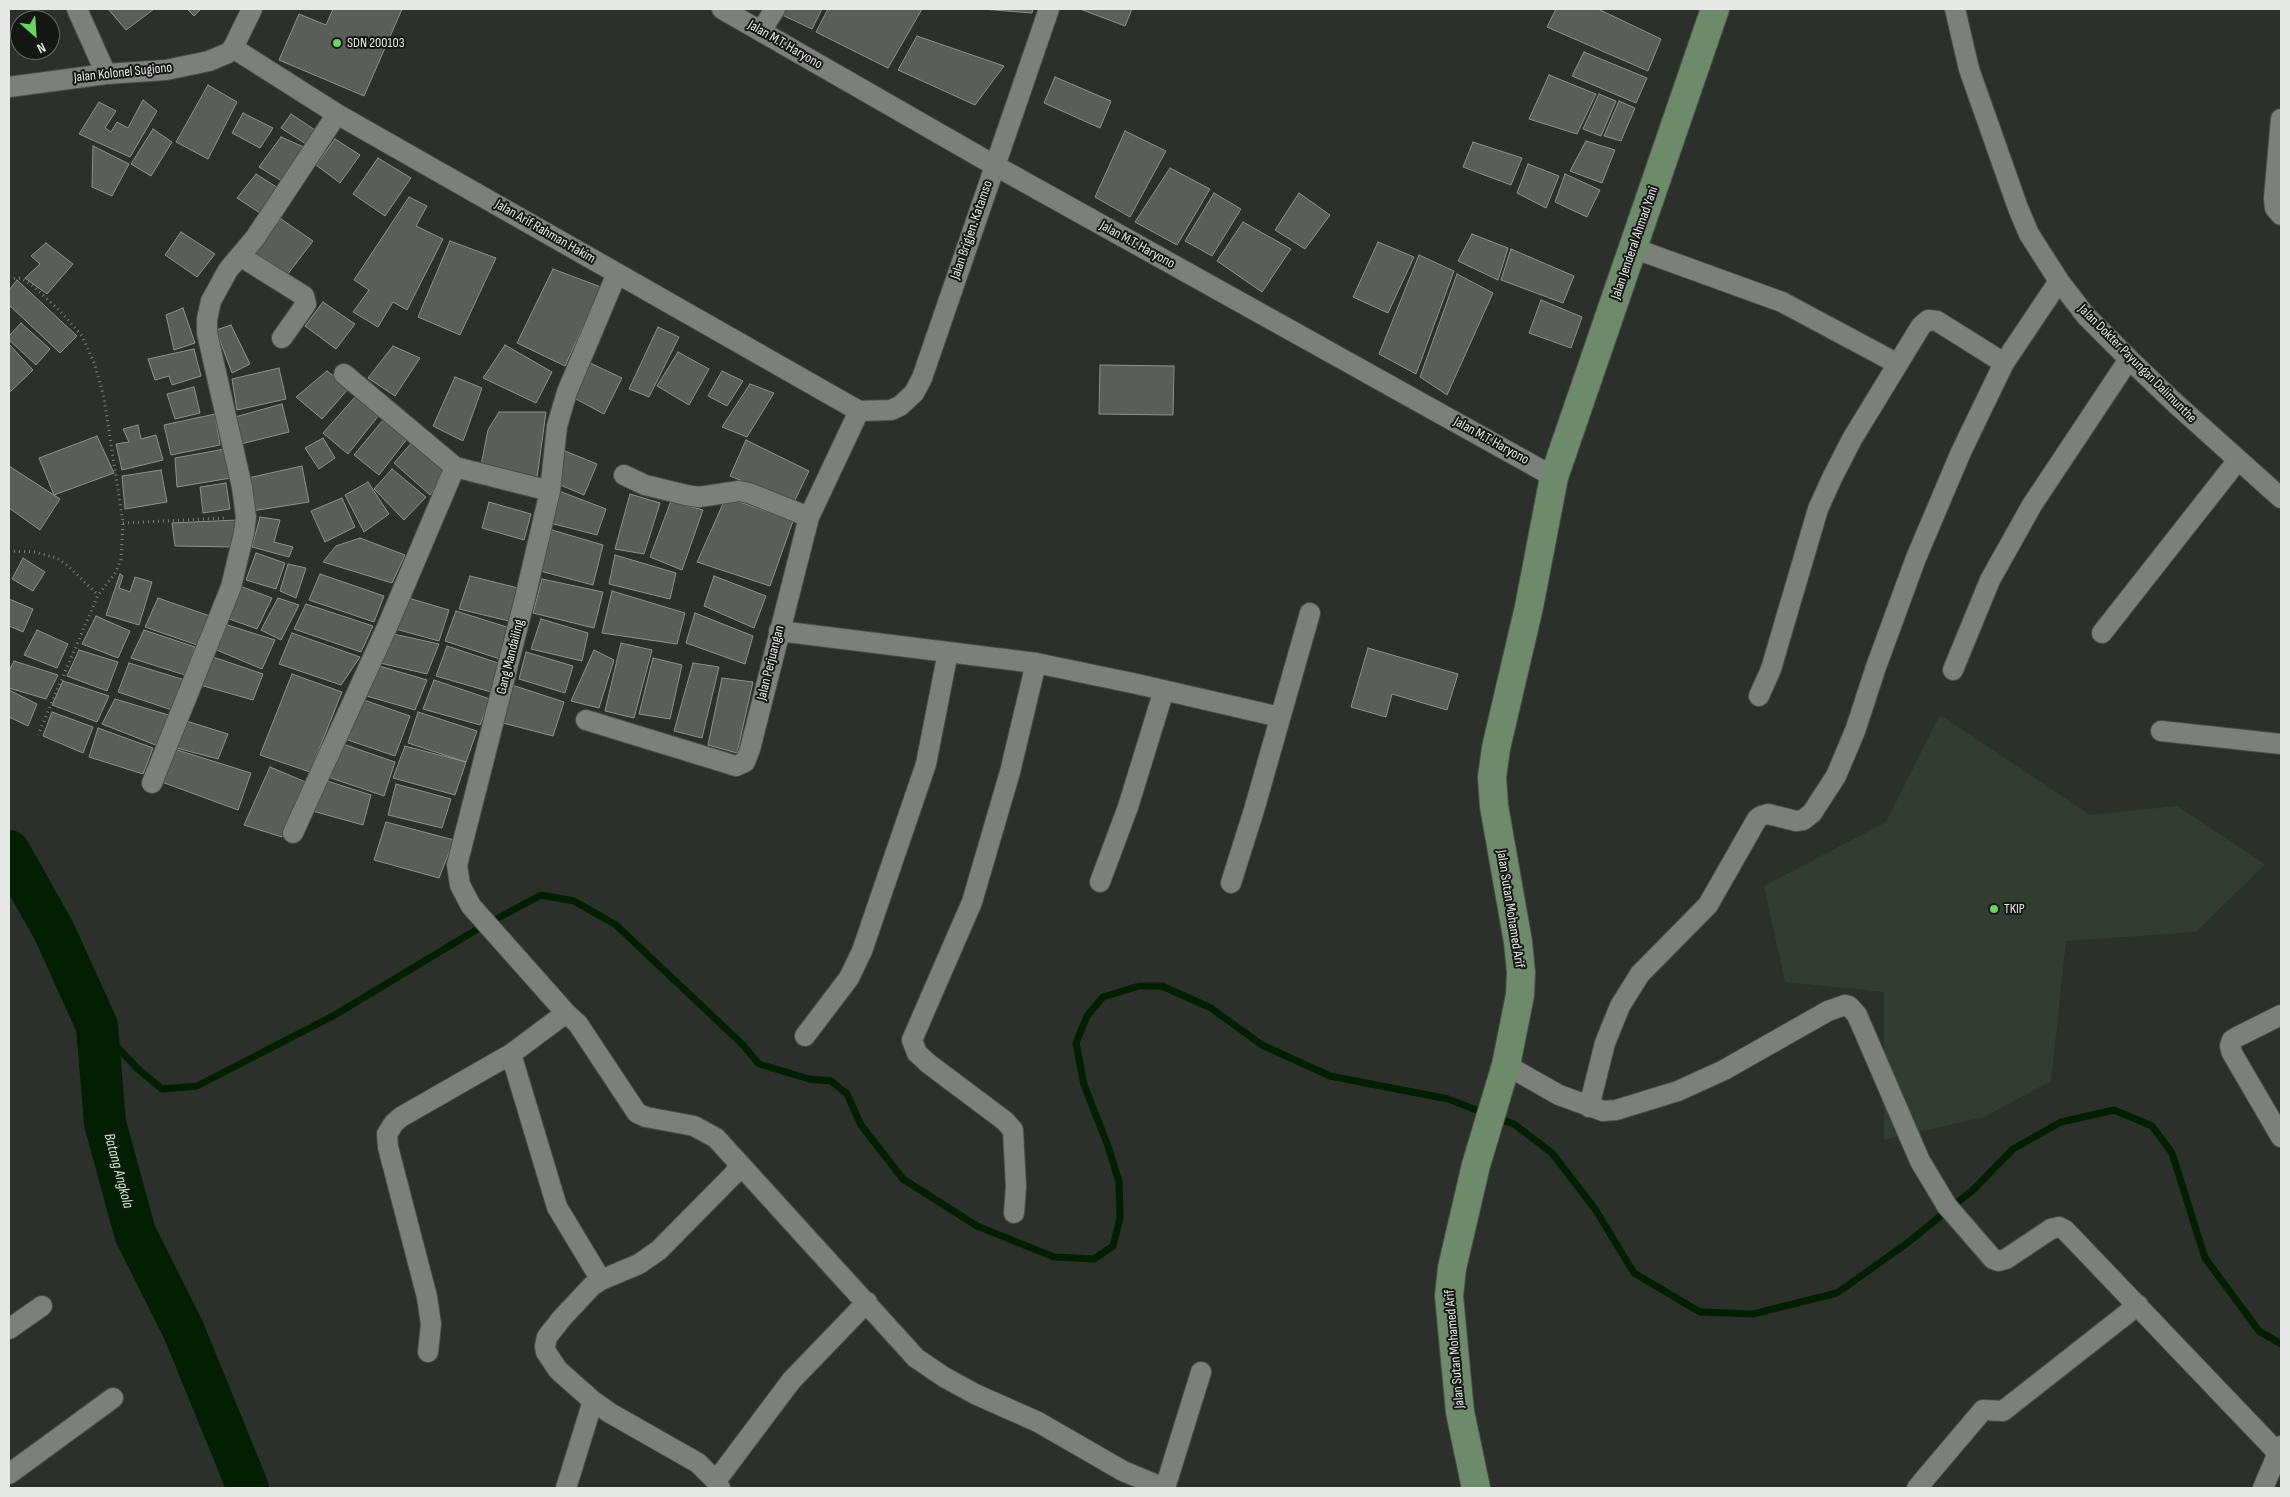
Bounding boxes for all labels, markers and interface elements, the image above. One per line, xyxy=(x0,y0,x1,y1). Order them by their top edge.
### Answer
north arrow xyxy=(10,10,60,60)
street label: Jalan M.T. Haryono xyxy=(745,17,825,73)
place label: SDN 200103 xyxy=(347,35,405,51)
marker: SDN 200103 xyxy=(331,37,343,49)
text: N xyxy=(34,39,48,57)
street label: Jalan Kolonel Sugiono xyxy=(73,59,173,87)
street label: Jalan Brigjen. Katamso xyxy=(947,178,997,282)
street label: Jalan Jenderal Ahmad Yani xyxy=(1608,184,1662,302)
street label: Jalan Arif Rahman Hakim xyxy=(492,196,598,268)
street label: Jalan M.T. Haryono xyxy=(1097,217,1177,273)
street label: Jalan Dokter Payungan Dalimunthe xyxy=(2074,301,2200,427)
street label: Jalan M.T. Haryono xyxy=(1451,413,1531,469)
street label: Gang Mandailing xyxy=(494,618,528,696)
street label: Jalan Perjuangan xyxy=(754,624,788,702)
street label: Jalan Sutan Mohamed Arif xyxy=(1492,849,1528,969)
place label: TKIP xyxy=(2004,901,2025,917)
marker: TKIP xyxy=(1988,903,2000,915)
water label: Batang Angkola xyxy=(99,1131,137,1211)
street label: Jalan Sutan Mohamed Arif xyxy=(1441,1289,1469,1409)

